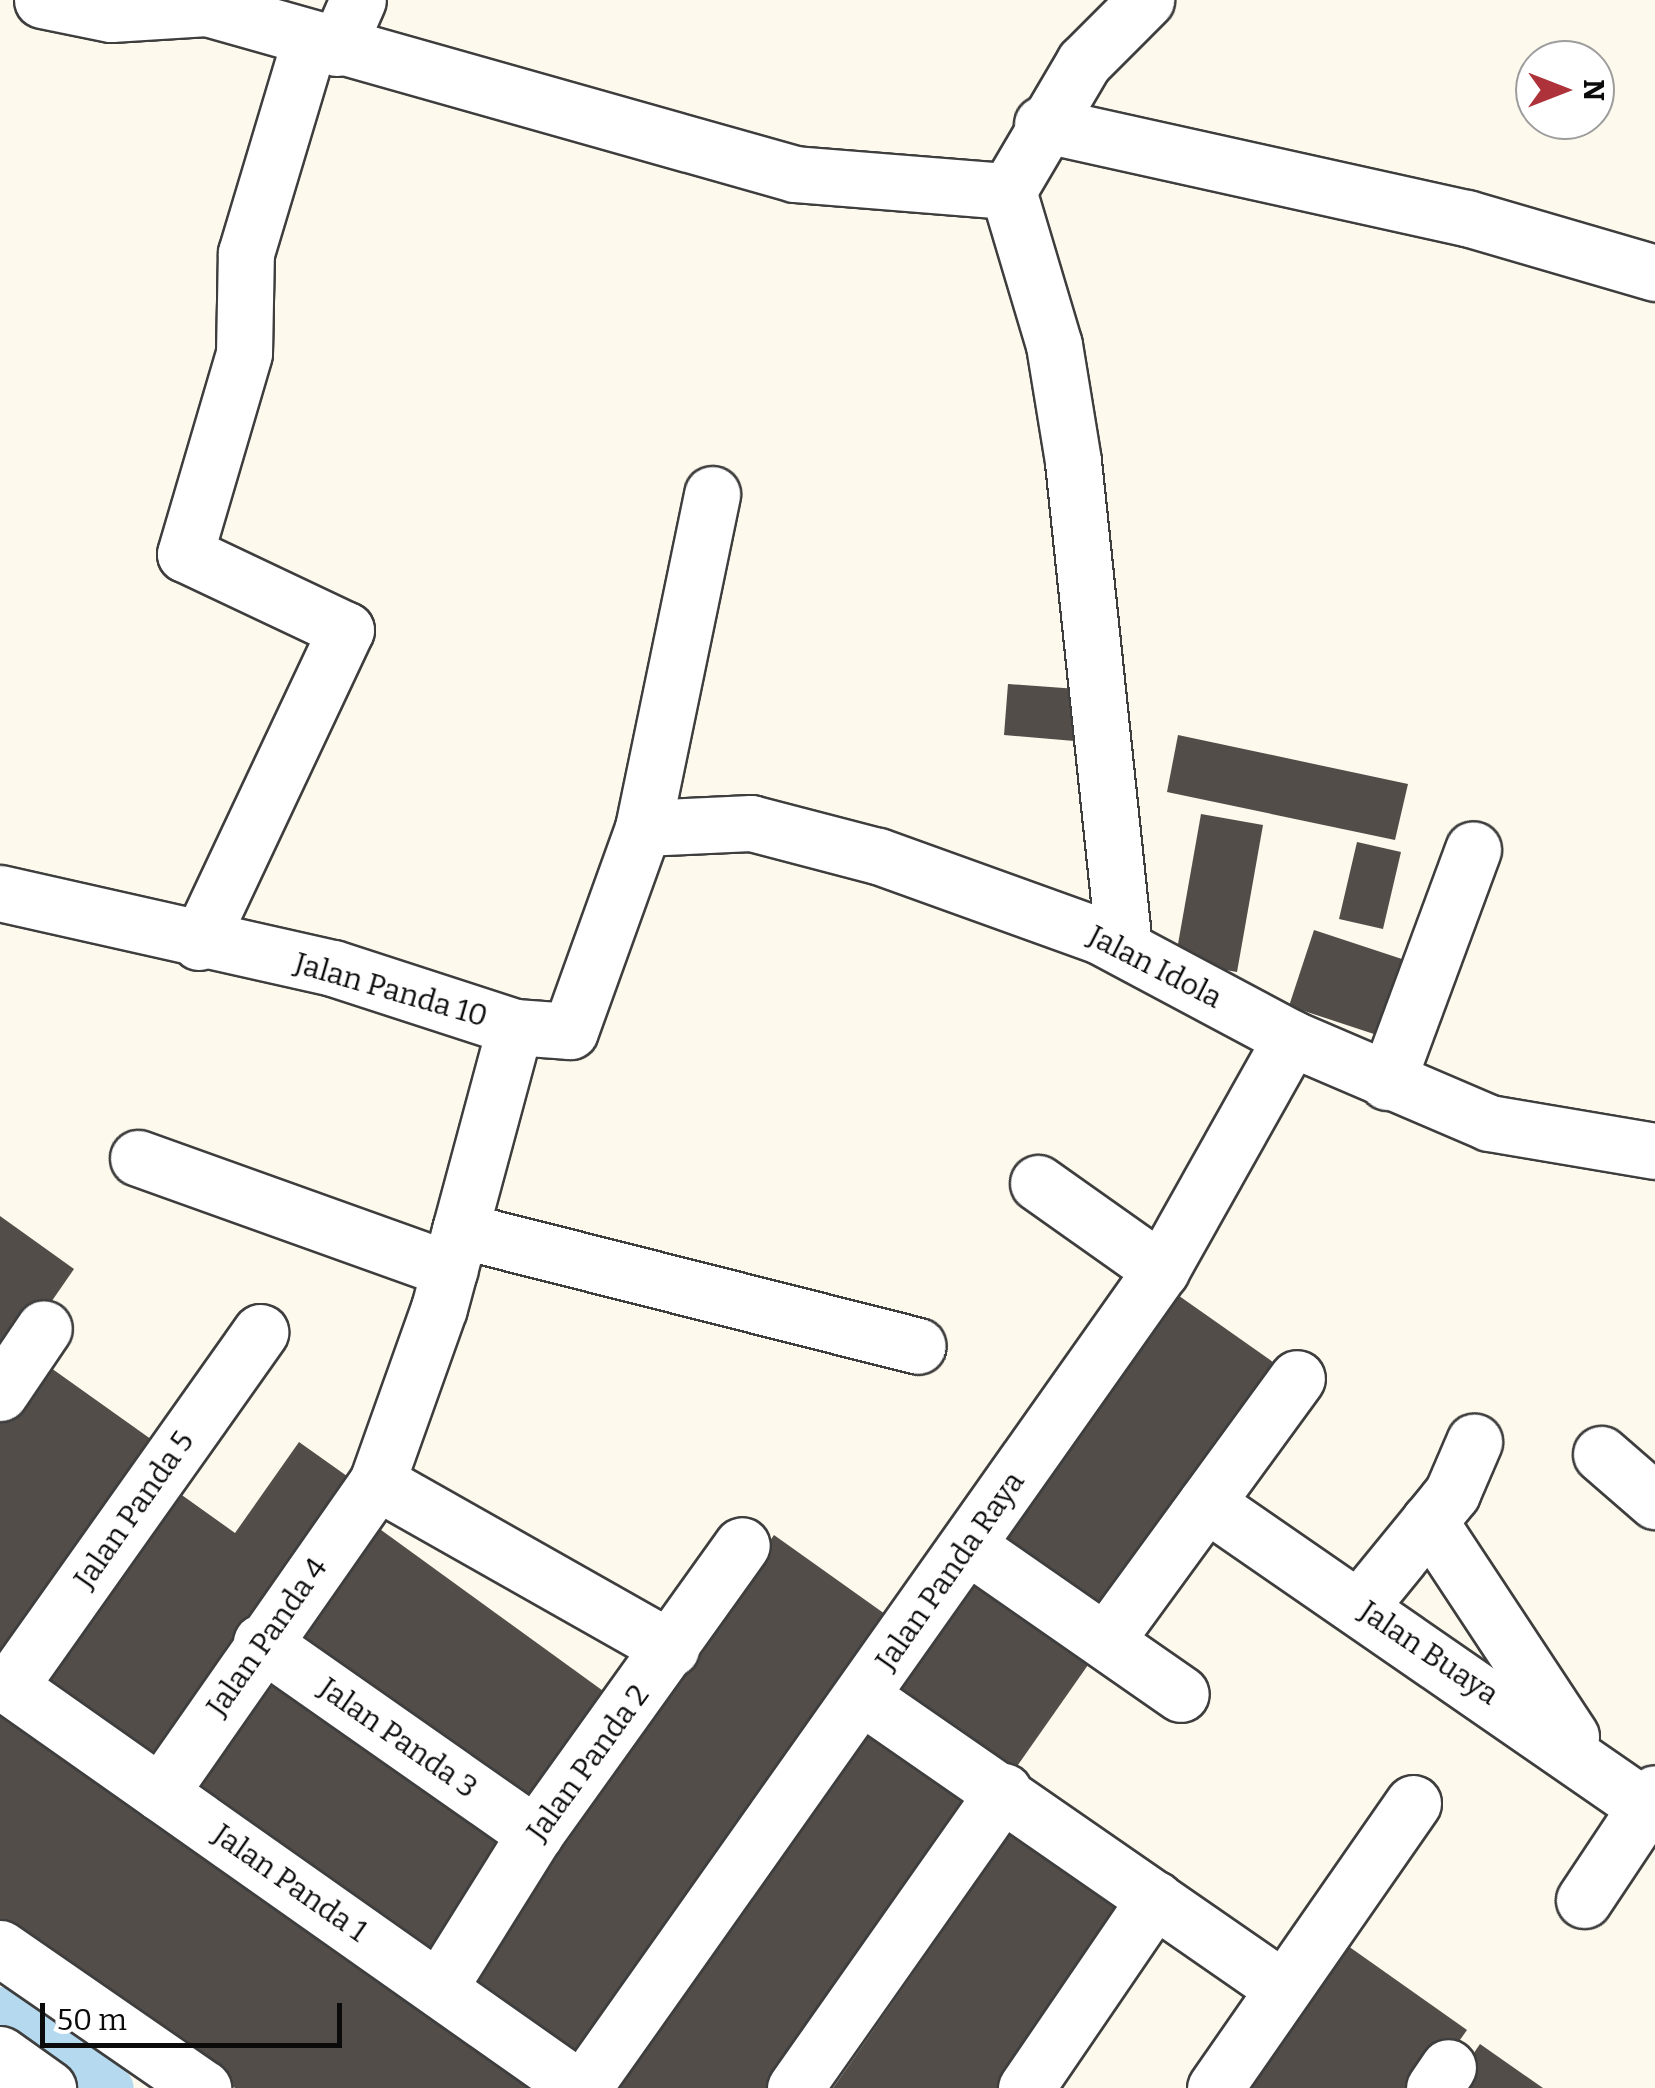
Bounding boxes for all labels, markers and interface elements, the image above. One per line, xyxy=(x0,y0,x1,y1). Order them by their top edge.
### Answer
north arrow xyxy=(1515,40,1615,140)
text: N xyxy=(1577,79,1610,101)
street label: Jalan Idola xyxy=(1082,918,1228,1016)
street label: Jalan Panda 10 xyxy=(290,945,492,1035)
street label: Jalan Panda 5 xyxy=(67,1424,201,1596)
street label: Jalan Panda Raya xyxy=(868,1465,1032,1677)
street label: Jalan Panda 4 xyxy=(199,1551,335,1723)
street label: Jalan Buaya xyxy=(1353,1593,1505,1713)
street label: Jalan Panda 3 xyxy=(312,1670,484,1806)
street label: Jalan Panda 2 xyxy=(519,1678,657,1848)
street label: Jalan Panda 1 xyxy=(206,1817,374,1949)
scale bar xyxy=(45,1983,348,2045)
text: 50 m xyxy=(57,2002,127,2038)

